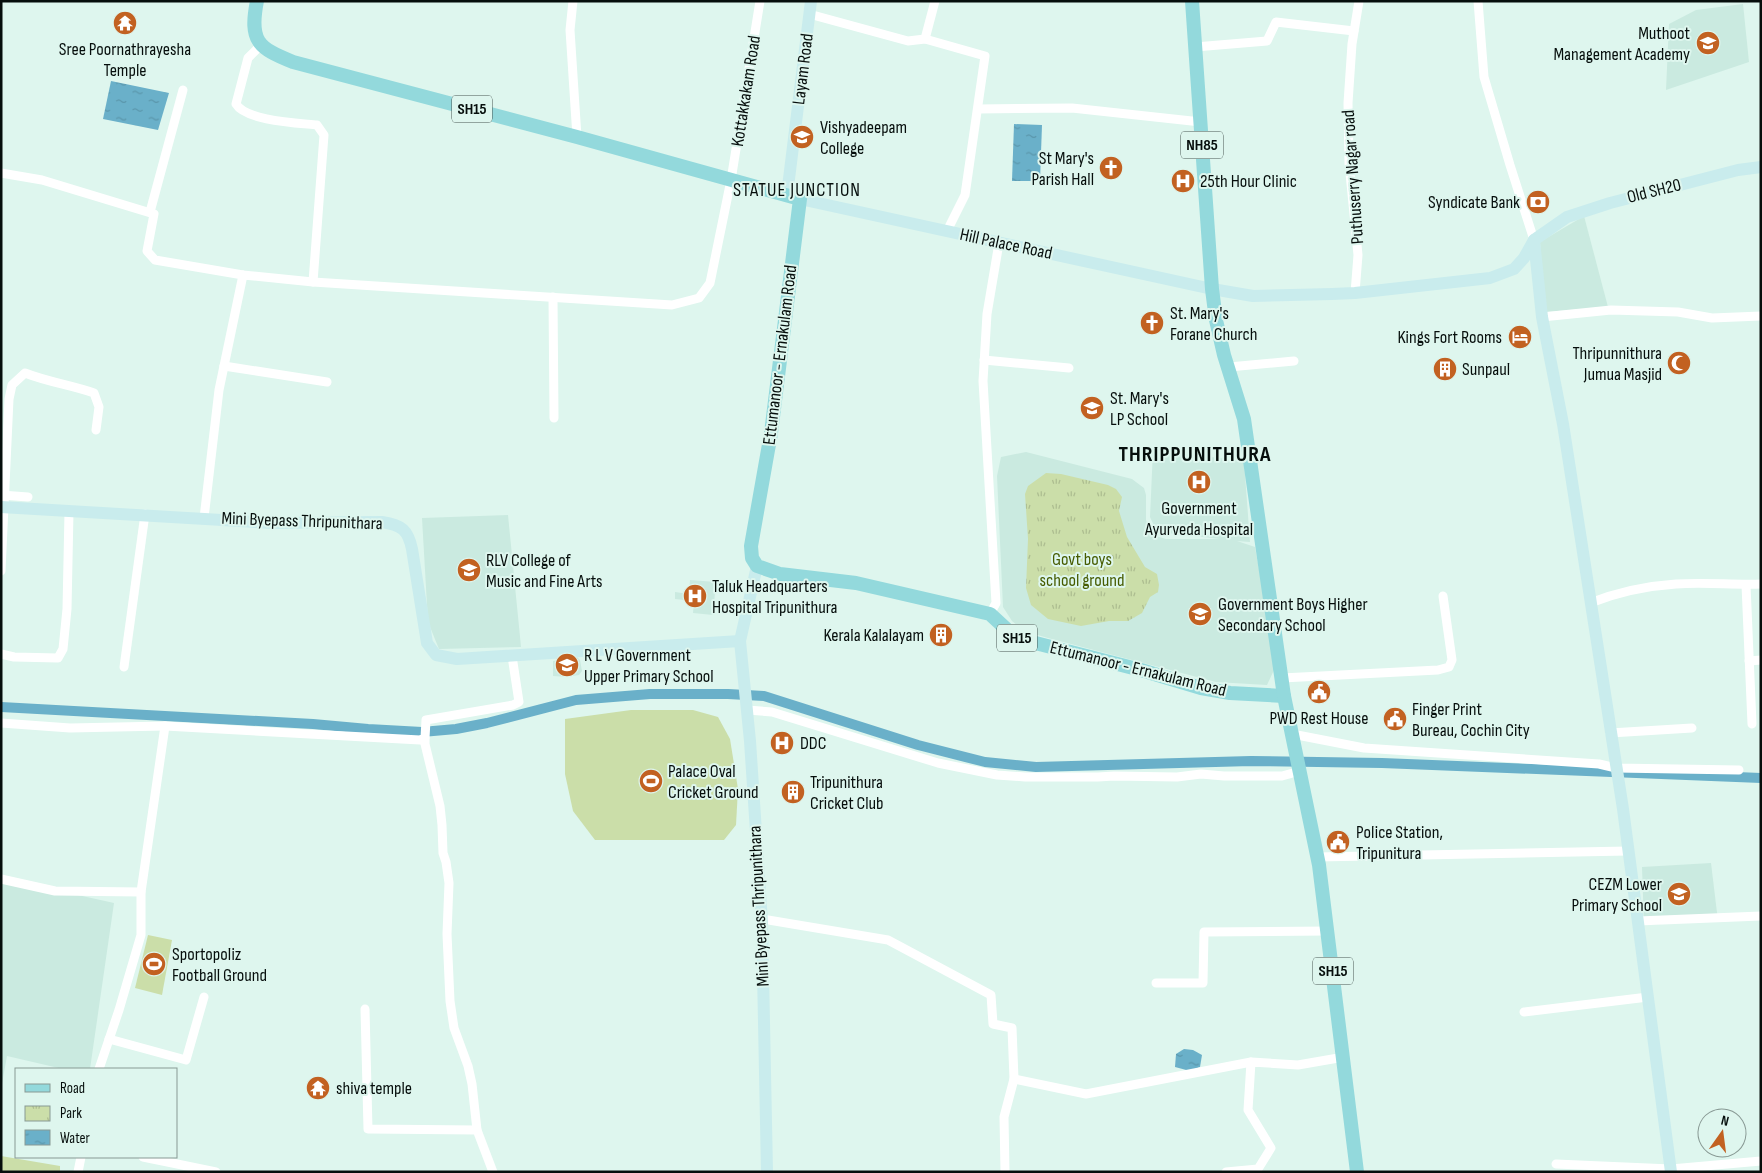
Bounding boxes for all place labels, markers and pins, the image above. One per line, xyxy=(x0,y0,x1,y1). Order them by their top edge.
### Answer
temple icon: Sree Poornathrayesha Temple xyxy=(112,10,138,36)
place label: Muthoot Management Academy xyxy=(1553,23,1691,65)
school or university icon: Muthoot Management Academy xyxy=(1695,30,1721,56)
place label: Sree Poornathrayesha Temple xyxy=(59,39,191,81)
place label: Vishyadeepam College xyxy=(820,117,907,159)
school or university icon: Vishyadeepam College xyxy=(789,124,815,150)
place label: St Mary's Parish Hall xyxy=(1031,148,1094,190)
church icon: St Mary's Parish Hall xyxy=(1098,155,1124,181)
hospital icon: 25th Hour Clinic xyxy=(1170,168,1196,194)
place label: 25th Hour Clinic xyxy=(1200,171,1297,192)
bank icon: Syndicate Bank xyxy=(1525,189,1551,215)
place label: Syndicate Bank xyxy=(1428,192,1520,213)
place label: St. Mary's Forane Church xyxy=(1170,303,1257,345)
church icon: St. Mary's Forane Church xyxy=(1139,310,1165,336)
hotel icon: Kings Fort Rooms xyxy=(1507,324,1533,350)
place label: Kings Fort Rooms xyxy=(1397,327,1502,348)
place label: Thripunnithura Jumua Masjid xyxy=(1572,343,1662,385)
mosque icon: Thripunnithura Jumua Masjid xyxy=(1666,350,1692,376)
building icon: Sunpaul xyxy=(1432,356,1458,382)
place label: Sunpaul xyxy=(1462,359,1510,380)
place label: St. Mary's LP School xyxy=(1110,388,1169,430)
school or university icon: St. Mary's LP School xyxy=(1079,395,1105,421)
hospital icon: Government Ayurveda Hospital xyxy=(1186,469,1212,495)
place label: Government Ayurveda Hospital xyxy=(1144,498,1253,540)
place label: RLV College of Music and Fine Arts xyxy=(486,550,603,592)
school or university icon: RLV College of Music and Fine Arts xyxy=(456,557,482,583)
place label: Taluk Headquarters Hospital Tripunithura xyxy=(712,576,838,618)
hospital icon: Taluk Headquarters Hospital Tripunithura xyxy=(682,583,708,609)
place label: Government Boys Higher Secondary School xyxy=(1218,594,1368,636)
school or university icon: Government Boys Higher Secondary School xyxy=(1187,601,1213,627)
building icon: Kerala Kalalayam xyxy=(928,622,954,648)
place label: Kerala Kalalayam xyxy=(823,625,924,646)
place label: R L V Government Upper Primary School xyxy=(584,645,714,687)
school or university icon: R L V Government Upper Primary School xyxy=(554,652,580,678)
public building icon: PWD Rest House xyxy=(1306,679,1332,705)
place label: Finger Print Bureau, Cochin City xyxy=(1412,699,1530,741)
public building icon: Finger Print Bureau, Cochin City xyxy=(1382,706,1408,732)
place label: PWD Rest House xyxy=(1269,708,1369,729)
hospital icon: DDC xyxy=(769,730,795,756)
place label: DDC xyxy=(800,733,826,754)
place label: Palace Oval Cricket Ground xyxy=(668,761,759,803)
sports icon: Palace Oval Cricket Ground xyxy=(638,768,664,794)
place label: Tripunithura Cricket Club xyxy=(810,772,884,814)
building icon: Tripunithura Cricket Club xyxy=(780,779,806,805)
place label: Police Station, Tripunitura xyxy=(1356,822,1443,864)
public building icon: Police Station, Tripunitura xyxy=(1325,829,1351,855)
place label: CEZM Lower Primary School xyxy=(1571,874,1662,916)
school or university icon: CEZM Lower Primary School xyxy=(1666,881,1692,907)
place label: Sportopoliz Football Ground xyxy=(172,944,267,986)
sports icon: Sportopoliz Football Ground xyxy=(141,951,167,977)
temple icon: shiva temple xyxy=(305,1075,331,1101)
place label: shiva temple xyxy=(336,1078,412,1099)

